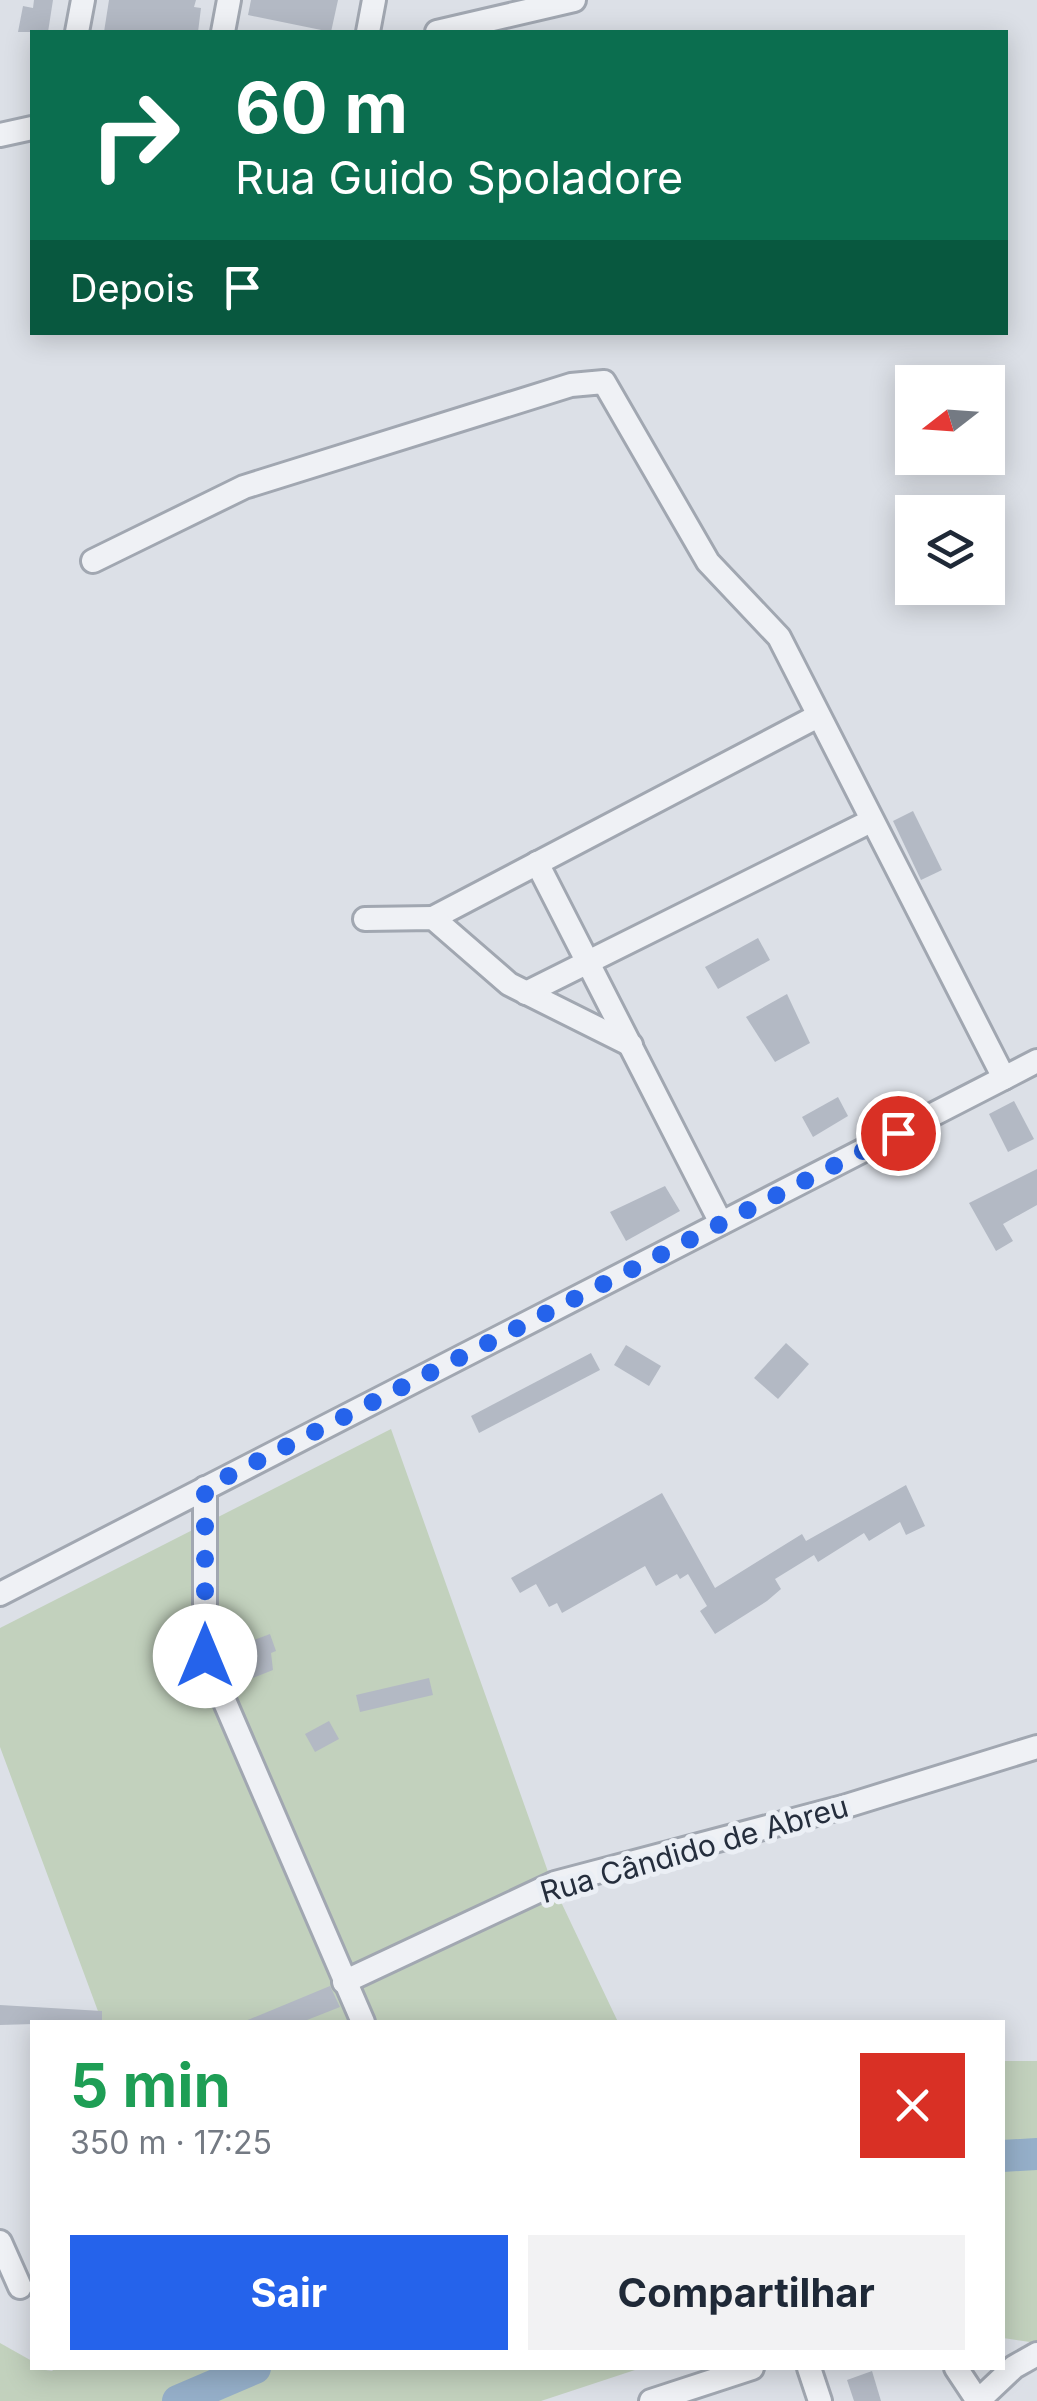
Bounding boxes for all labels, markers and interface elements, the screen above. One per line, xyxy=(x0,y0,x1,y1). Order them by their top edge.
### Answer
text: 60 m xyxy=(235,65,408,150)
icon: right xyxy=(70,70,200,200)
text: Rua Guido Spoladore xyxy=(235,150,683,205)
icon: arrive xyxy=(215,260,270,315)
text: Depois xyxy=(70,265,195,311)
north arrow xyxy=(895,365,1005,475)
map controls xyxy=(895,365,1005,605)
button: layers xyxy=(895,495,1005,605)
pin xyxy=(856,1091,941,1176)
icon: arrive xyxy=(871,1106,926,1161)
position arrow xyxy=(153,1604,257,1708)
street label: Rua Cândido de Abreu xyxy=(536,1788,852,1910)
text: 5 min xyxy=(70,2049,231,2121)
button: close xyxy=(860,2053,965,2158)
text: 350 m · 17:25 xyxy=(70,2123,272,2162)
button: Sair xyxy=(70,2235,508,2350)
button: Compartilhar xyxy=(528,2235,965,2350)

